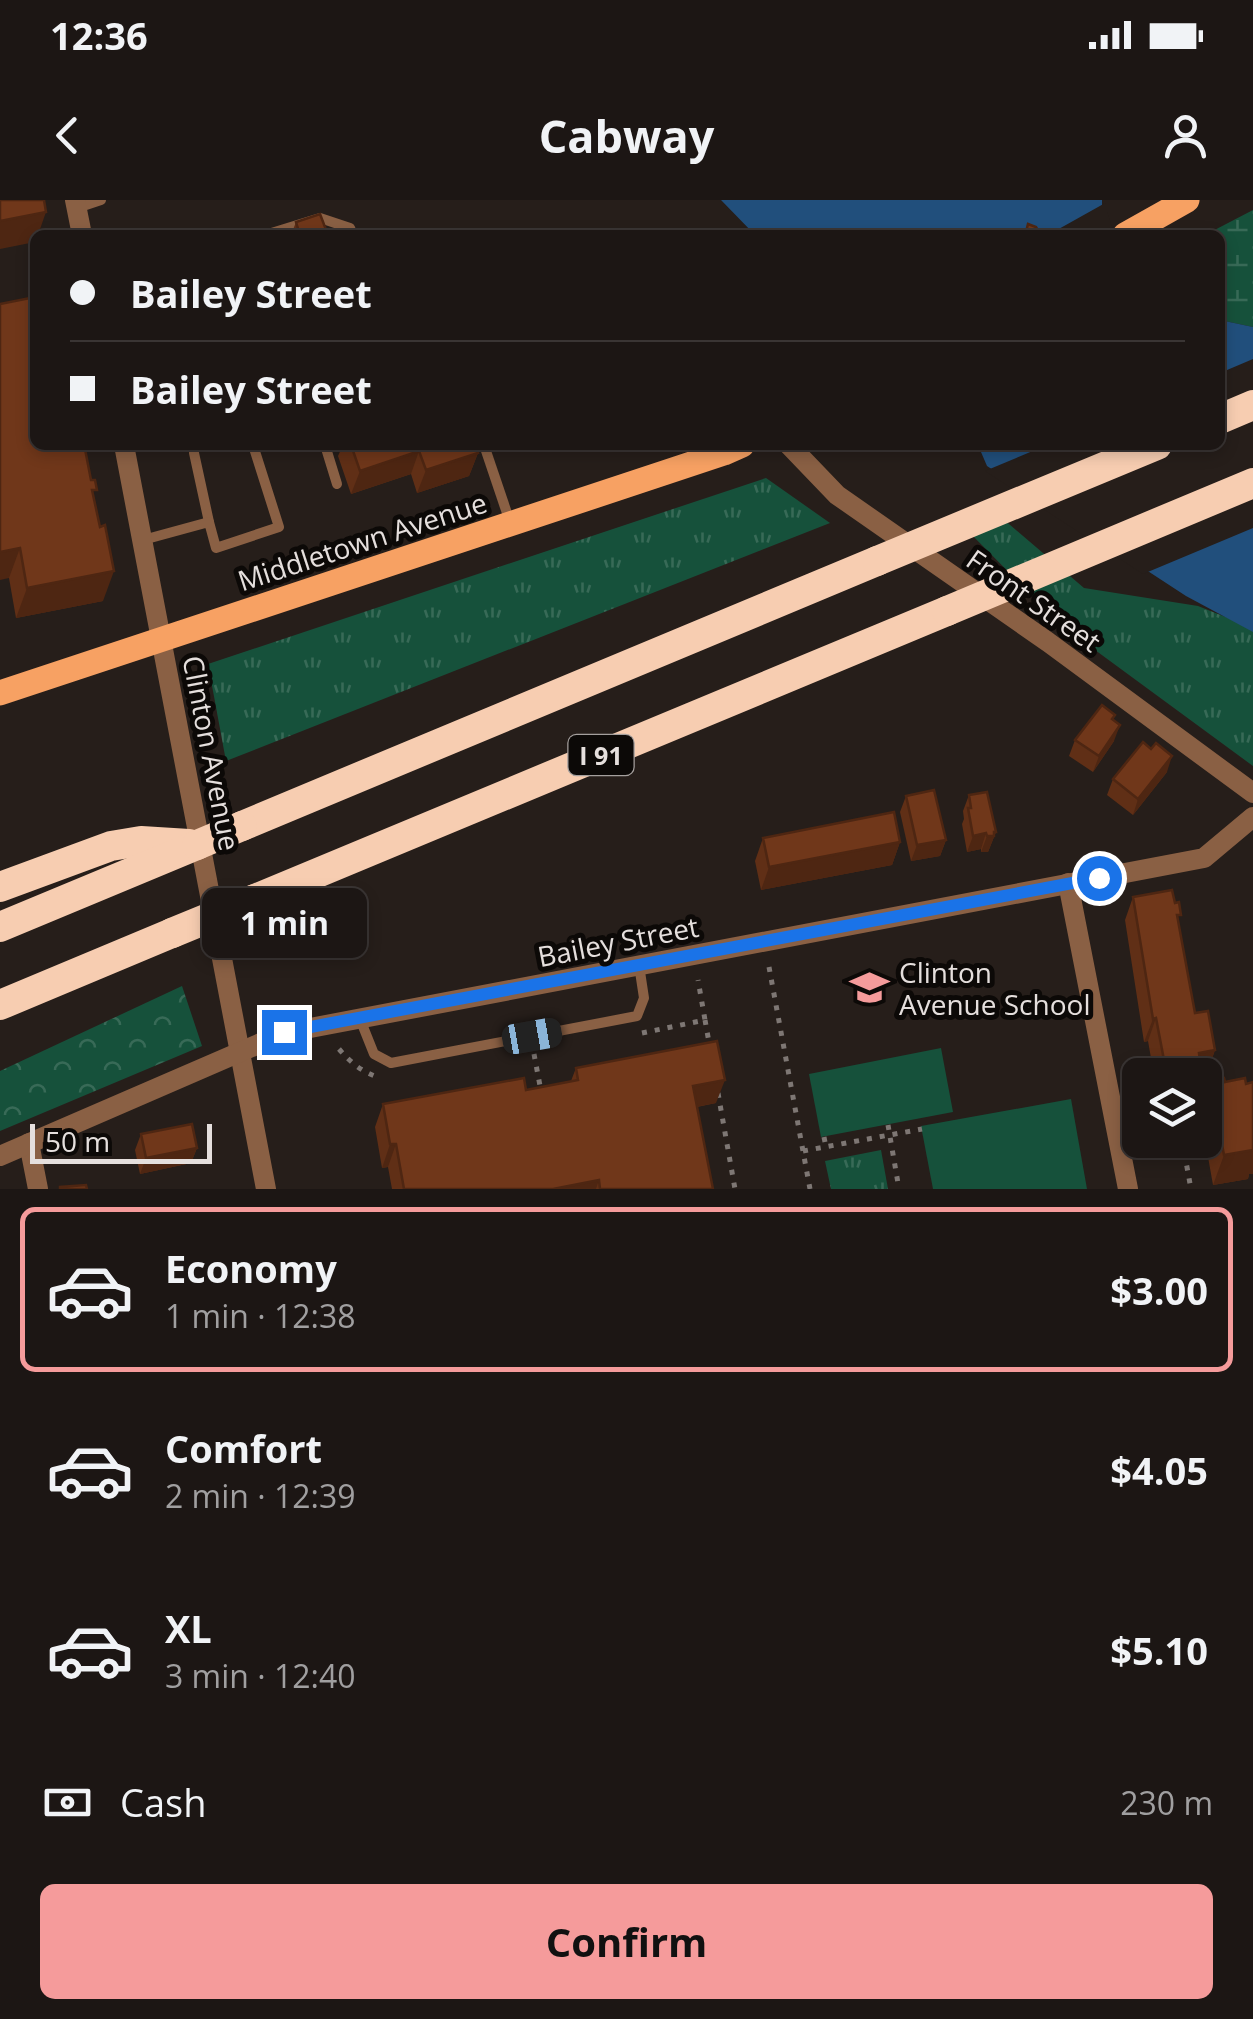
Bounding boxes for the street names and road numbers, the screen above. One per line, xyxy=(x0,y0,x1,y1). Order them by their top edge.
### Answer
street label: Middletown Avenue xyxy=(233,483,491,599)
street label: Front Street xyxy=(959,540,1109,660)
street label: Clinton Avenue xyxy=(174,652,250,854)
road number: I 91 xyxy=(568,735,634,775)
street label: Bailey Street xyxy=(534,907,702,975)

